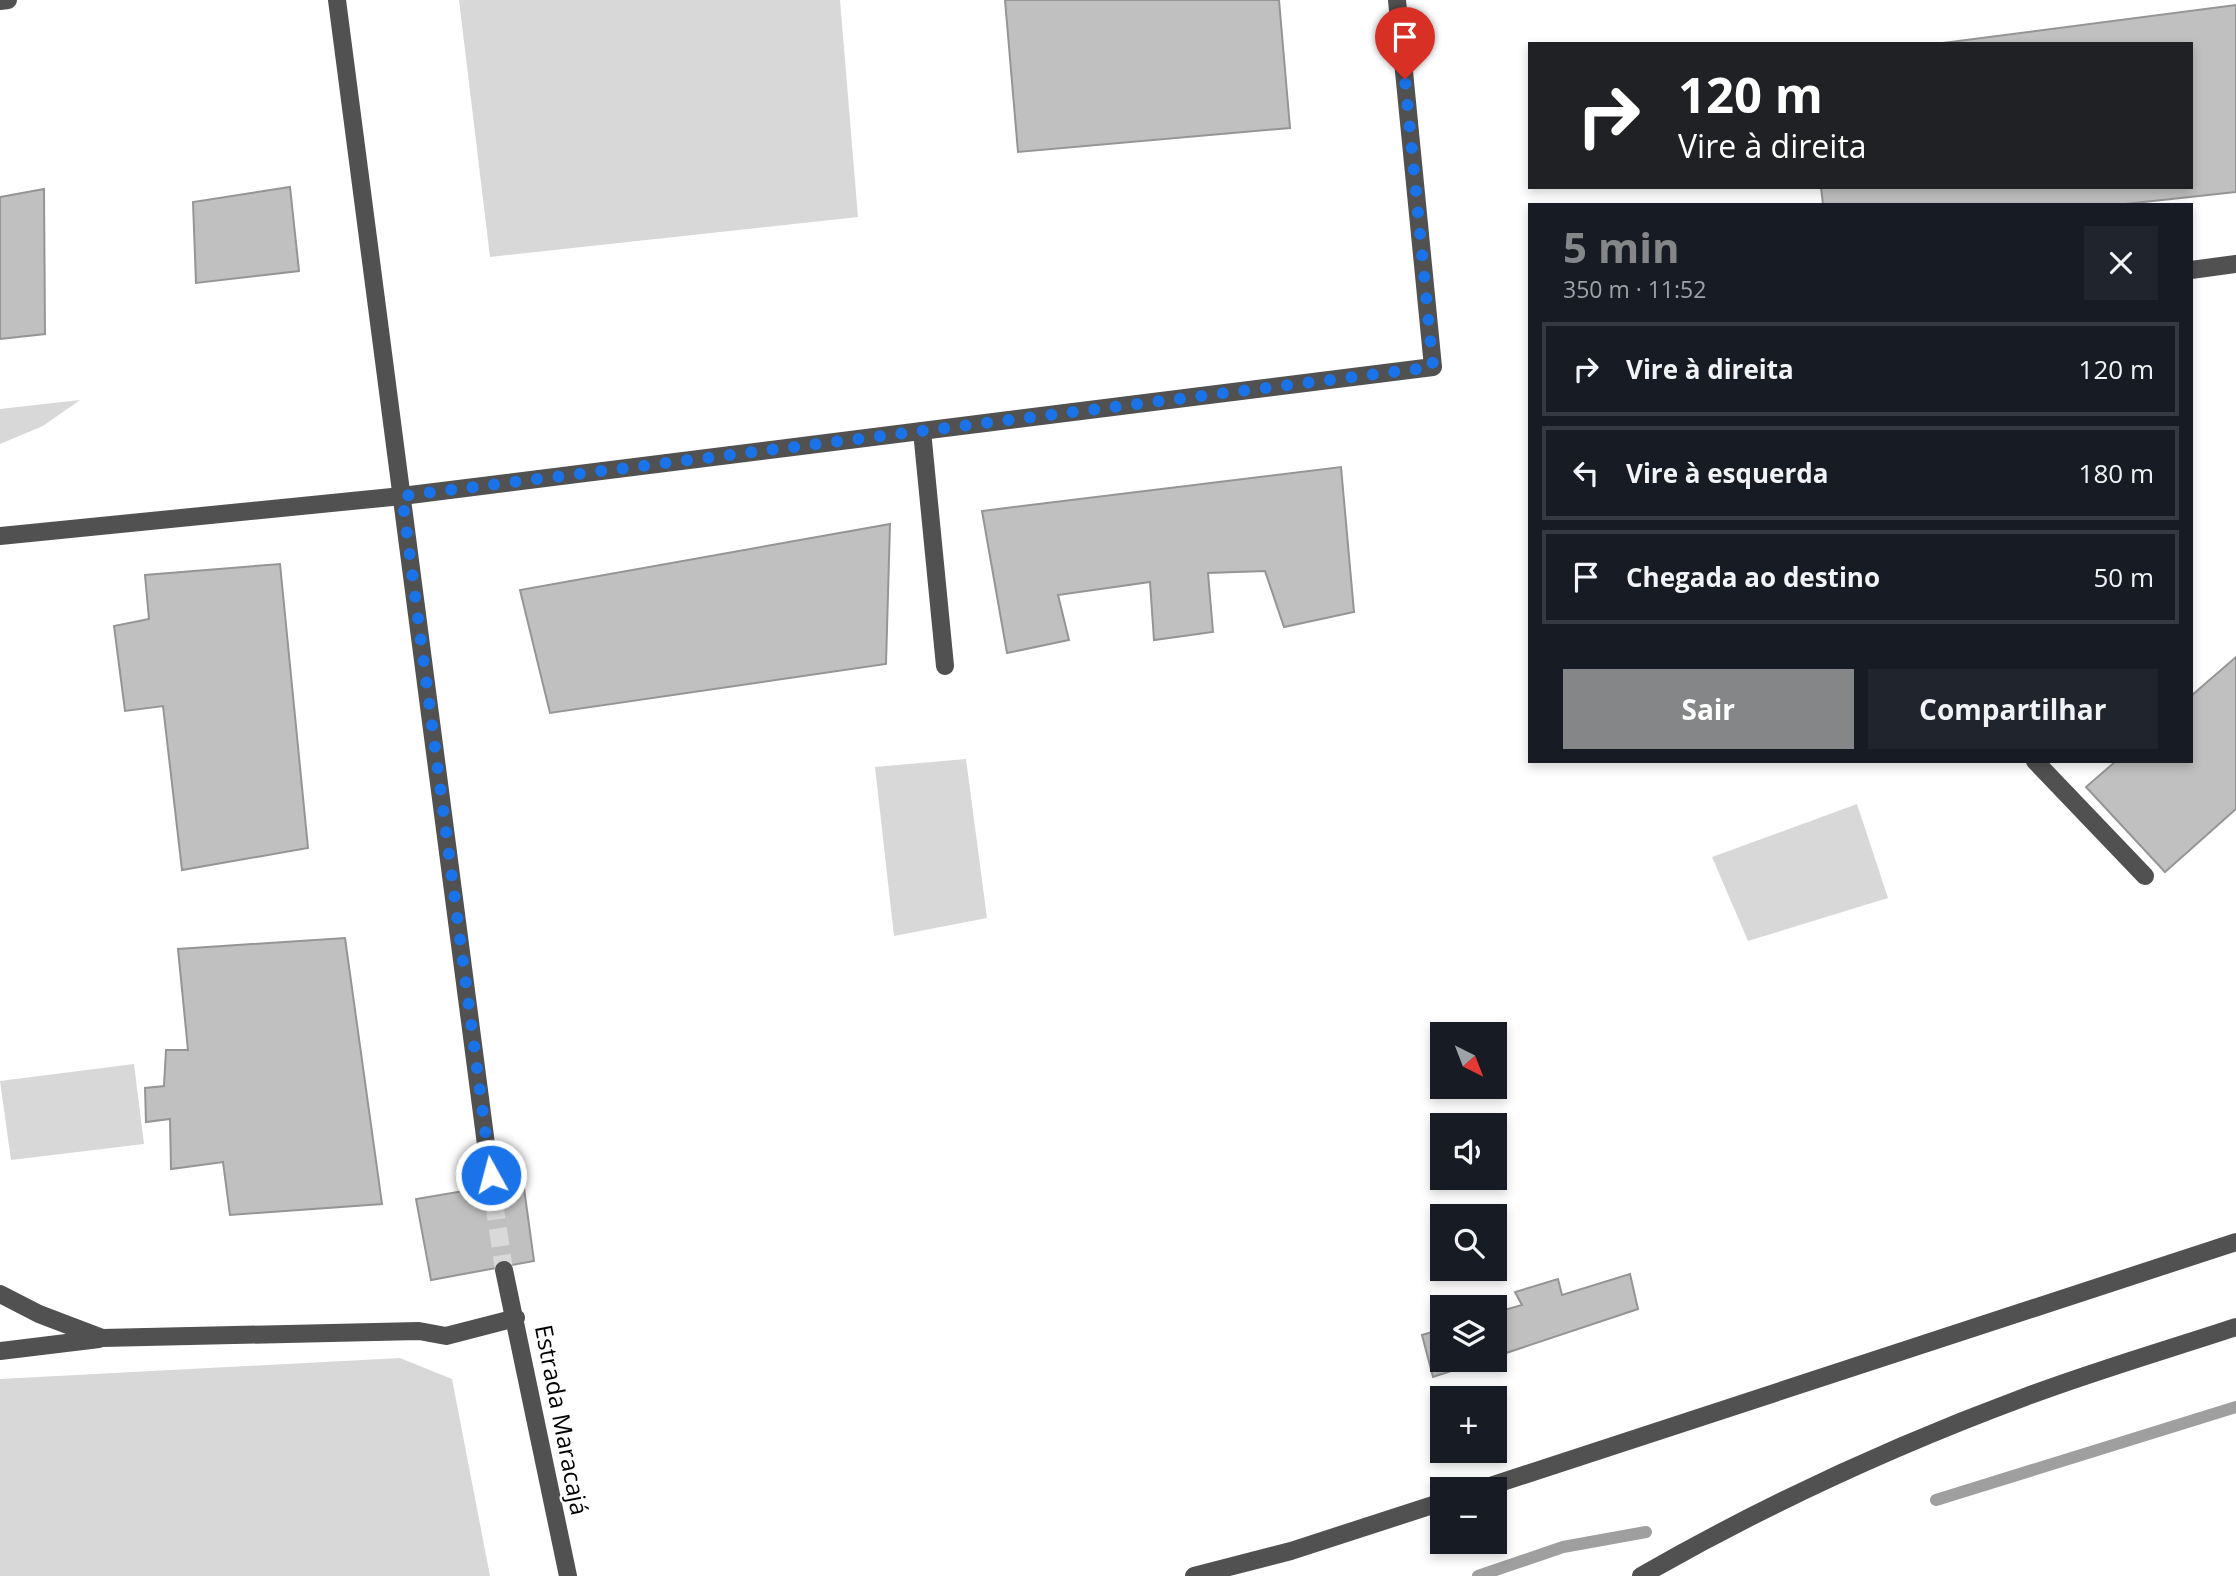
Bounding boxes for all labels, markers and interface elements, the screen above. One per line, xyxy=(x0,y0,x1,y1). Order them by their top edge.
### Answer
pin xyxy=(1375,7,1435,79)
icon: arrive xyxy=(1386,18,1424,56)
text: 120 m xyxy=(1678,61,1823,127)
icon: right xyxy=(1563,70,1654,161)
text: Vire à direita xyxy=(1678,124,1867,167)
text: 5 min xyxy=(1563,218,1680,275)
button: close xyxy=(2084,226,2158,300)
text: 350 m · 11:52 xyxy=(1563,273,1706,305)
icon: right xyxy=(1567,350,1605,388)
text: Vire à direita xyxy=(1626,351,1794,387)
text: 120 m xyxy=(2079,351,2154,387)
icon: left xyxy=(1567,454,1605,492)
text: Vire à esquerda xyxy=(1626,455,1828,491)
text: 180 m xyxy=(2079,455,2154,491)
icon: arrive xyxy=(1567,558,1605,596)
text: Chegada ao destino xyxy=(1626,559,1880,595)
text: 50 m xyxy=(2093,559,2154,595)
button: Sair xyxy=(1563,669,1854,749)
button: Compartilhar xyxy=(1868,669,2158,749)
north arrow xyxy=(1430,1022,1507,1099)
map controls xyxy=(1430,1022,1507,1554)
button: sound xyxy=(1430,1113,1507,1190)
position arrow xyxy=(454,1138,528,1212)
button: search xyxy=(1430,1204,1507,1281)
button: layers xyxy=(1430,1295,1507,1372)
street label: Estrada Maracajá xyxy=(528,1322,597,1518)
button: + xyxy=(1430,1386,1507,1463)
button: − xyxy=(1430,1477,1507,1554)

